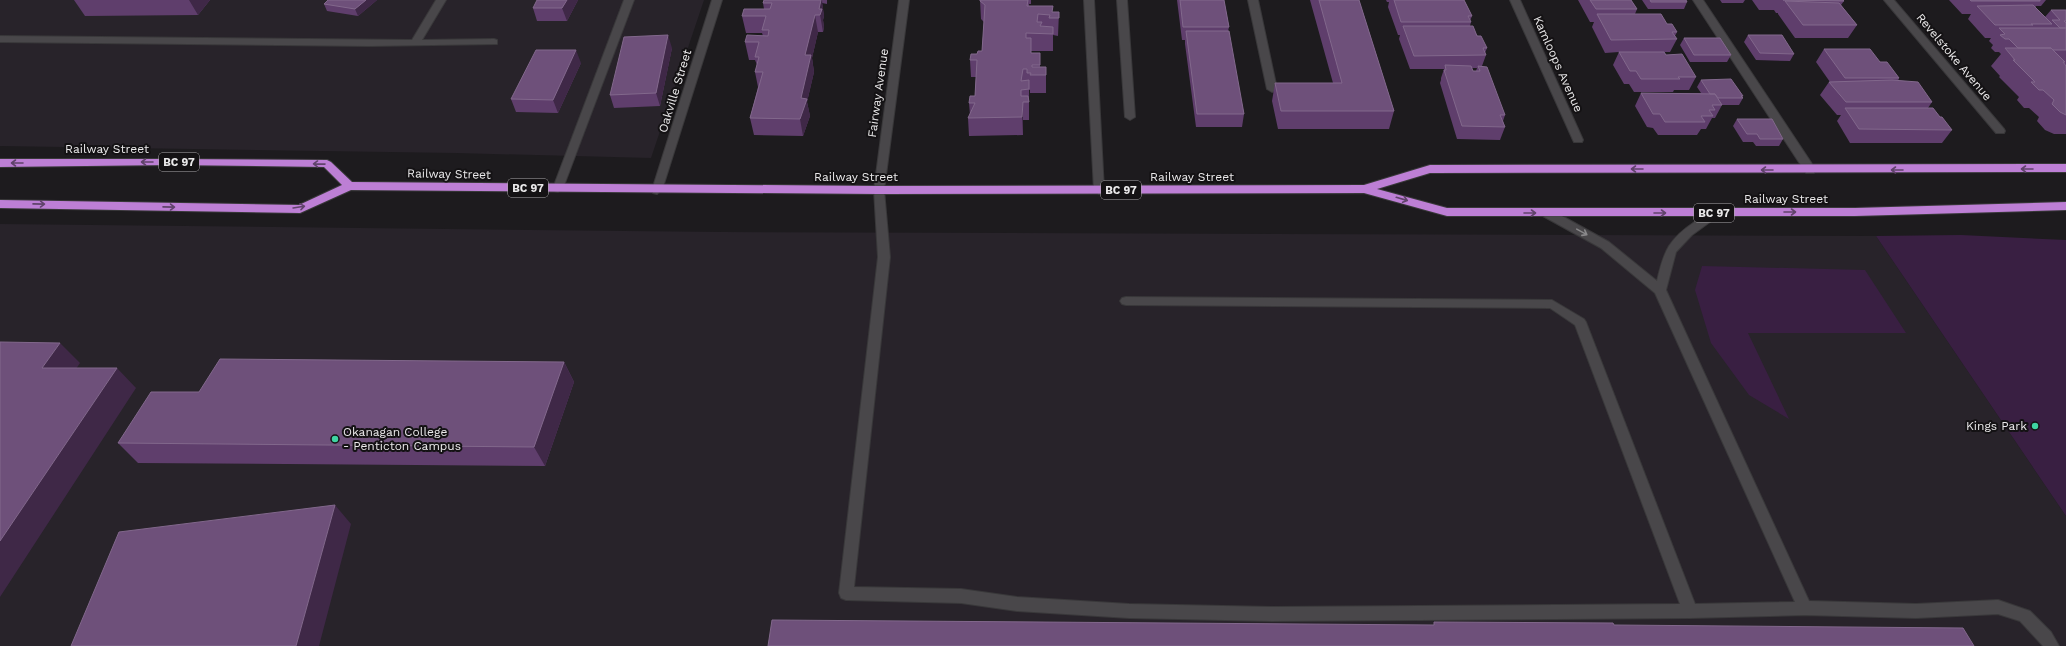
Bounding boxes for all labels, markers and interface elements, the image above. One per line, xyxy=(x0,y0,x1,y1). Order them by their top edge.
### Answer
street label: Revelstoke Avenue xyxy=(1913,11,1995,103)
street label: Kamloops Avenue xyxy=(1530,14,1586,114)
street label: Fairway Avenue xyxy=(865,47,891,138)
street label: Oakville Street xyxy=(656,48,694,134)
street label: Railway Street xyxy=(65,142,149,156)
road number: BC 97 xyxy=(159,153,199,171)
one-way arrow xyxy=(141,158,154,166)
one-way arrow xyxy=(11,159,24,167)
one-way arrow xyxy=(313,160,326,168)
one-way arrow xyxy=(1631,165,1644,173)
one-way arrow xyxy=(2021,165,2034,173)
street label: Railway Street xyxy=(407,166,491,182)
one-way arrow xyxy=(1761,166,1774,174)
one-way arrow xyxy=(1891,166,1904,173)
street label: Railway Street xyxy=(814,170,898,184)
street label: Railway Street xyxy=(1150,170,1234,184)
road number: BC 97 xyxy=(508,179,548,197)
road number: BC 97 xyxy=(1101,181,1141,199)
street label: Railway Street xyxy=(1744,192,1828,206)
one-way arrow xyxy=(1395,196,1408,203)
one-way arrow xyxy=(32,200,45,208)
one-way arrow xyxy=(162,203,175,210)
one-way arrow xyxy=(292,203,305,211)
road number: BC 97 xyxy=(1694,204,1734,222)
one-way arrow xyxy=(1783,208,1796,216)
one-way arrow xyxy=(1523,209,1536,217)
one-way arrow xyxy=(1653,209,1666,217)
one-way arrow xyxy=(1575,228,1587,236)
place label: Kings Park xyxy=(1966,419,2027,433)
marker: Kings Park xyxy=(2030,421,2040,431)
place label: Okanagan College - Penticton Campus xyxy=(343,425,461,453)
marker: Okanagan College - Penticton Campus xyxy=(330,434,340,444)

